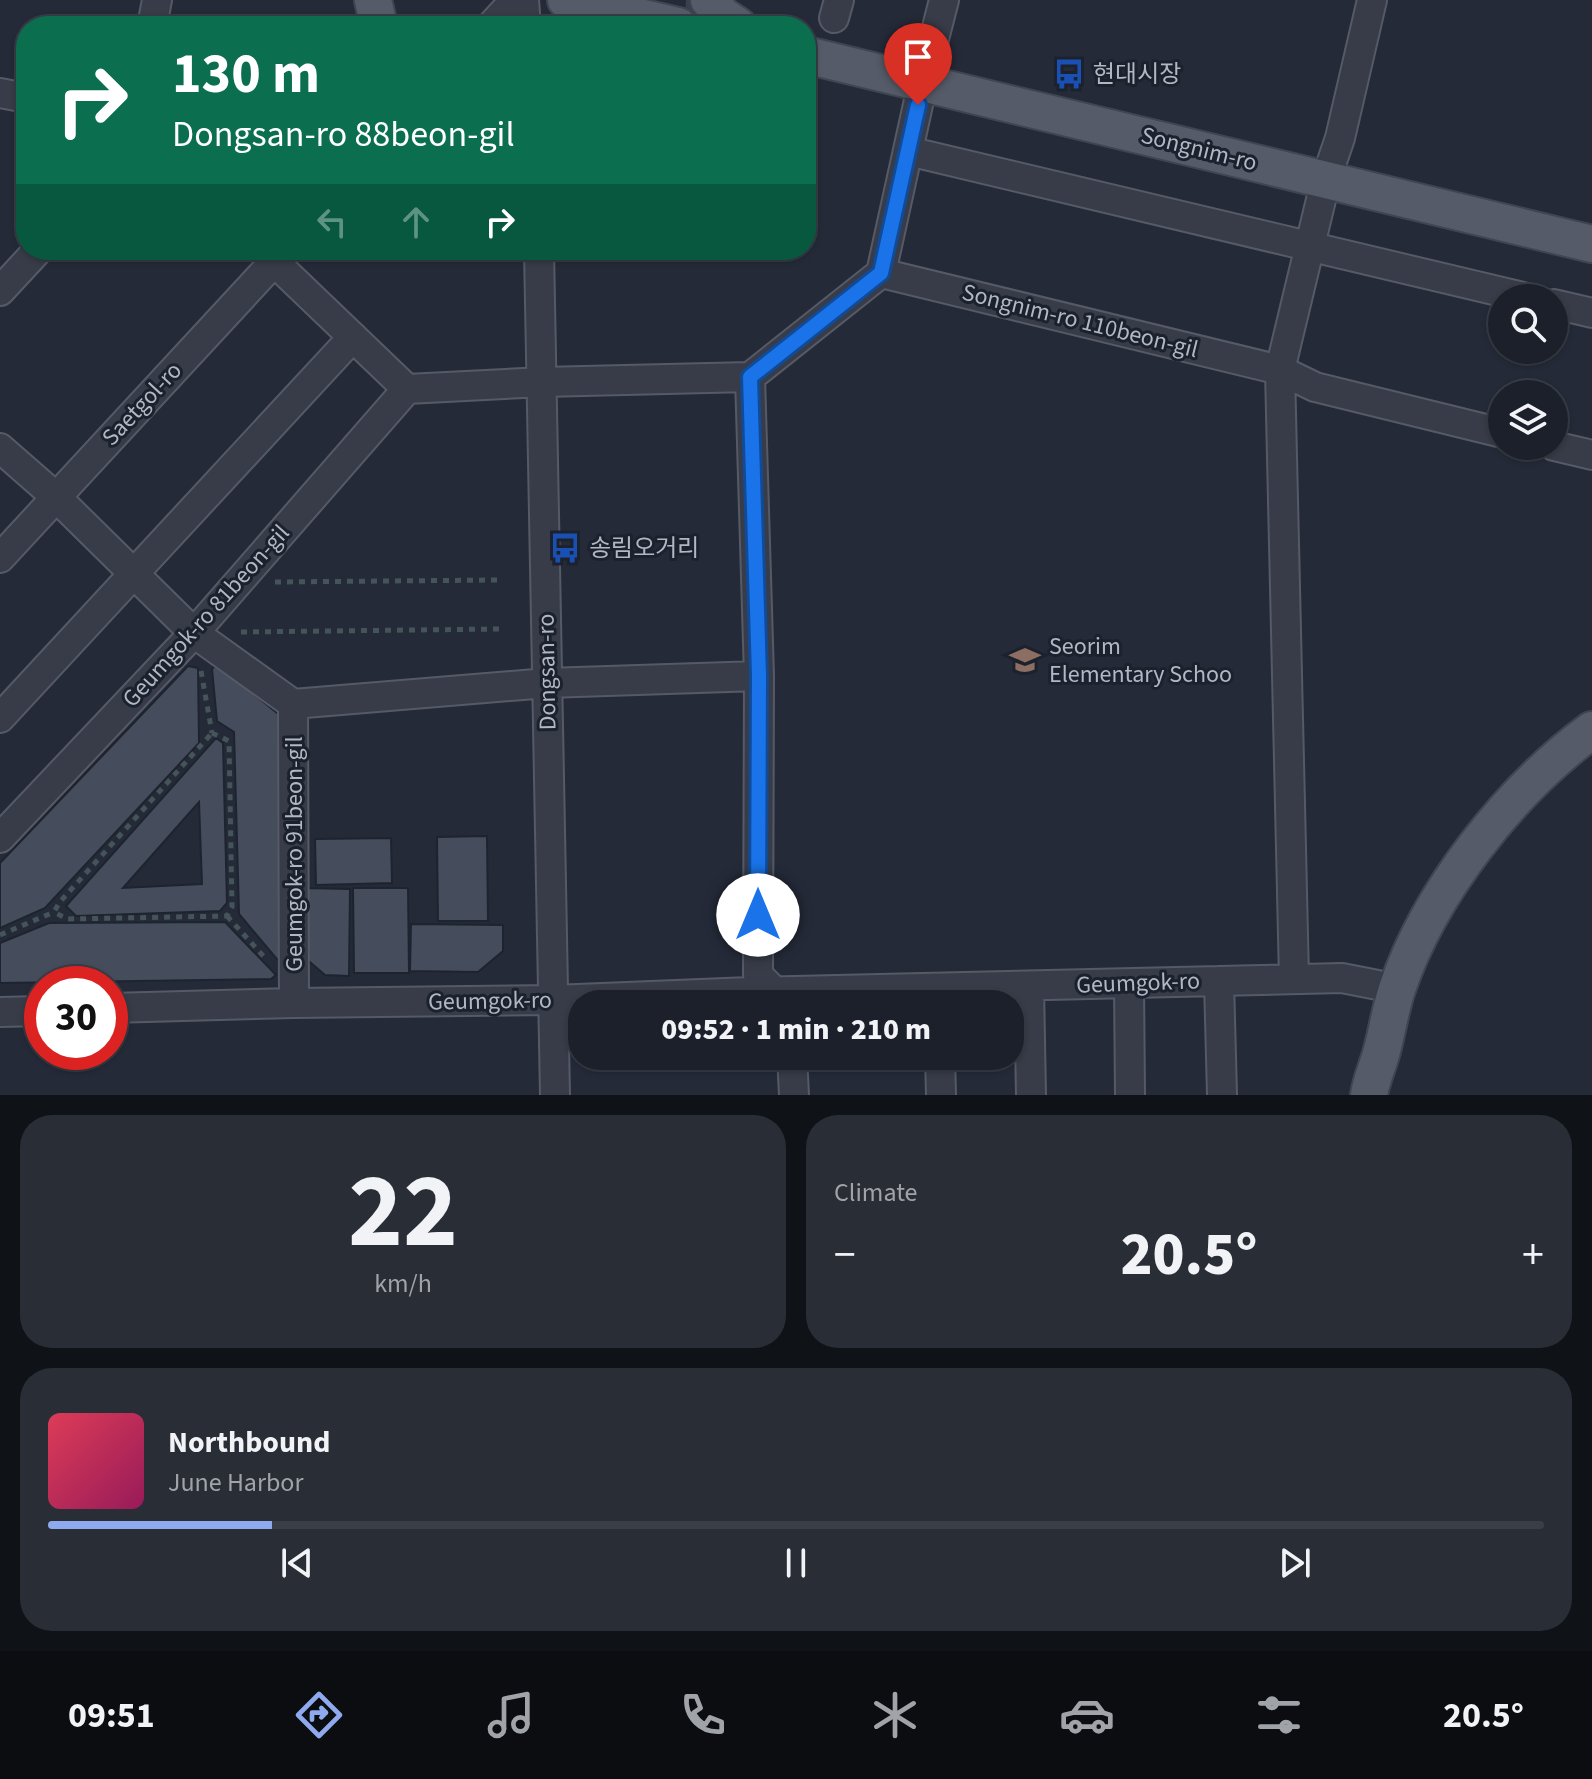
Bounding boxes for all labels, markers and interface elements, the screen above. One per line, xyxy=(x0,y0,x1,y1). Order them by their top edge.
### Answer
pin xyxy=(884,23,952,105)
text: 130 m xyxy=(172,35,320,114)
icon: arrive xyxy=(896,35,940,79)
icon: right xyxy=(40,48,144,152)
bus stop icon: 현대시장 xyxy=(1052,57,1086,91)
place label: 현대시장 xyxy=(1093,57,1181,92)
text: Dongsan-ro 88beon-gil xyxy=(172,109,515,160)
street label: Songnim-ro xyxy=(1137,118,1261,180)
icon: left xyxy=(310,200,354,244)
icon: ahead xyxy=(394,200,438,244)
icon: right xyxy=(478,200,522,244)
street label: Songnim-ro 110beon-gil xyxy=(958,275,1202,367)
map controls xyxy=(1488,284,1568,460)
button: search xyxy=(1488,284,1568,364)
street label: Saetgol-ro xyxy=(94,354,190,454)
button: layers xyxy=(1488,380,1568,460)
street label: Geumgok-ro 81beon-gil xyxy=(114,517,298,715)
bus stop icon: 송림오거리 xyxy=(548,531,582,565)
place label: 송림오거리 xyxy=(589,531,699,566)
street label: Dongsan-ro xyxy=(528,613,566,731)
place label: Seorim Elementary Schoo xyxy=(1049,629,1232,692)
school or university icon: Seorim Elementary Schoo xyxy=(1008,643,1042,677)
street label: Geumgok-ro 91beon-gil xyxy=(277,736,312,972)
position arrow xyxy=(716,873,800,957)
street label: Geumgok-ro xyxy=(1076,963,1200,1003)
speed limit sign: 30 xyxy=(24,966,128,1070)
street label: Geumgok-ro xyxy=(428,982,552,1020)
text: 09:52 · 1 min · 210 m xyxy=(661,1008,931,1051)
text: 22 xyxy=(348,1139,458,1287)
text: Climate xyxy=(834,1174,918,1211)
text: 20.5° xyxy=(1121,1213,1257,1298)
text: − xyxy=(834,1224,856,1287)
text: + xyxy=(1522,1224,1544,1287)
text: km/h xyxy=(374,1265,432,1302)
text: Northbound xyxy=(168,1421,330,1464)
text: June Harbor xyxy=(168,1464,304,1501)
icon: previous xyxy=(275,1541,319,1585)
icon: pause xyxy=(774,1541,818,1585)
icon: next xyxy=(1273,1541,1317,1585)
icon: directions xyxy=(291,1687,347,1743)
icon: music xyxy=(483,1687,539,1743)
icon: phone xyxy=(675,1687,731,1743)
icon: climate xyxy=(867,1687,923,1743)
icon: car xyxy=(1059,1687,1115,1743)
icon: filters xyxy=(1251,1687,1307,1743)
text: 09:51 xyxy=(68,1690,155,1741)
text: 20.5° xyxy=(1443,1690,1524,1741)

